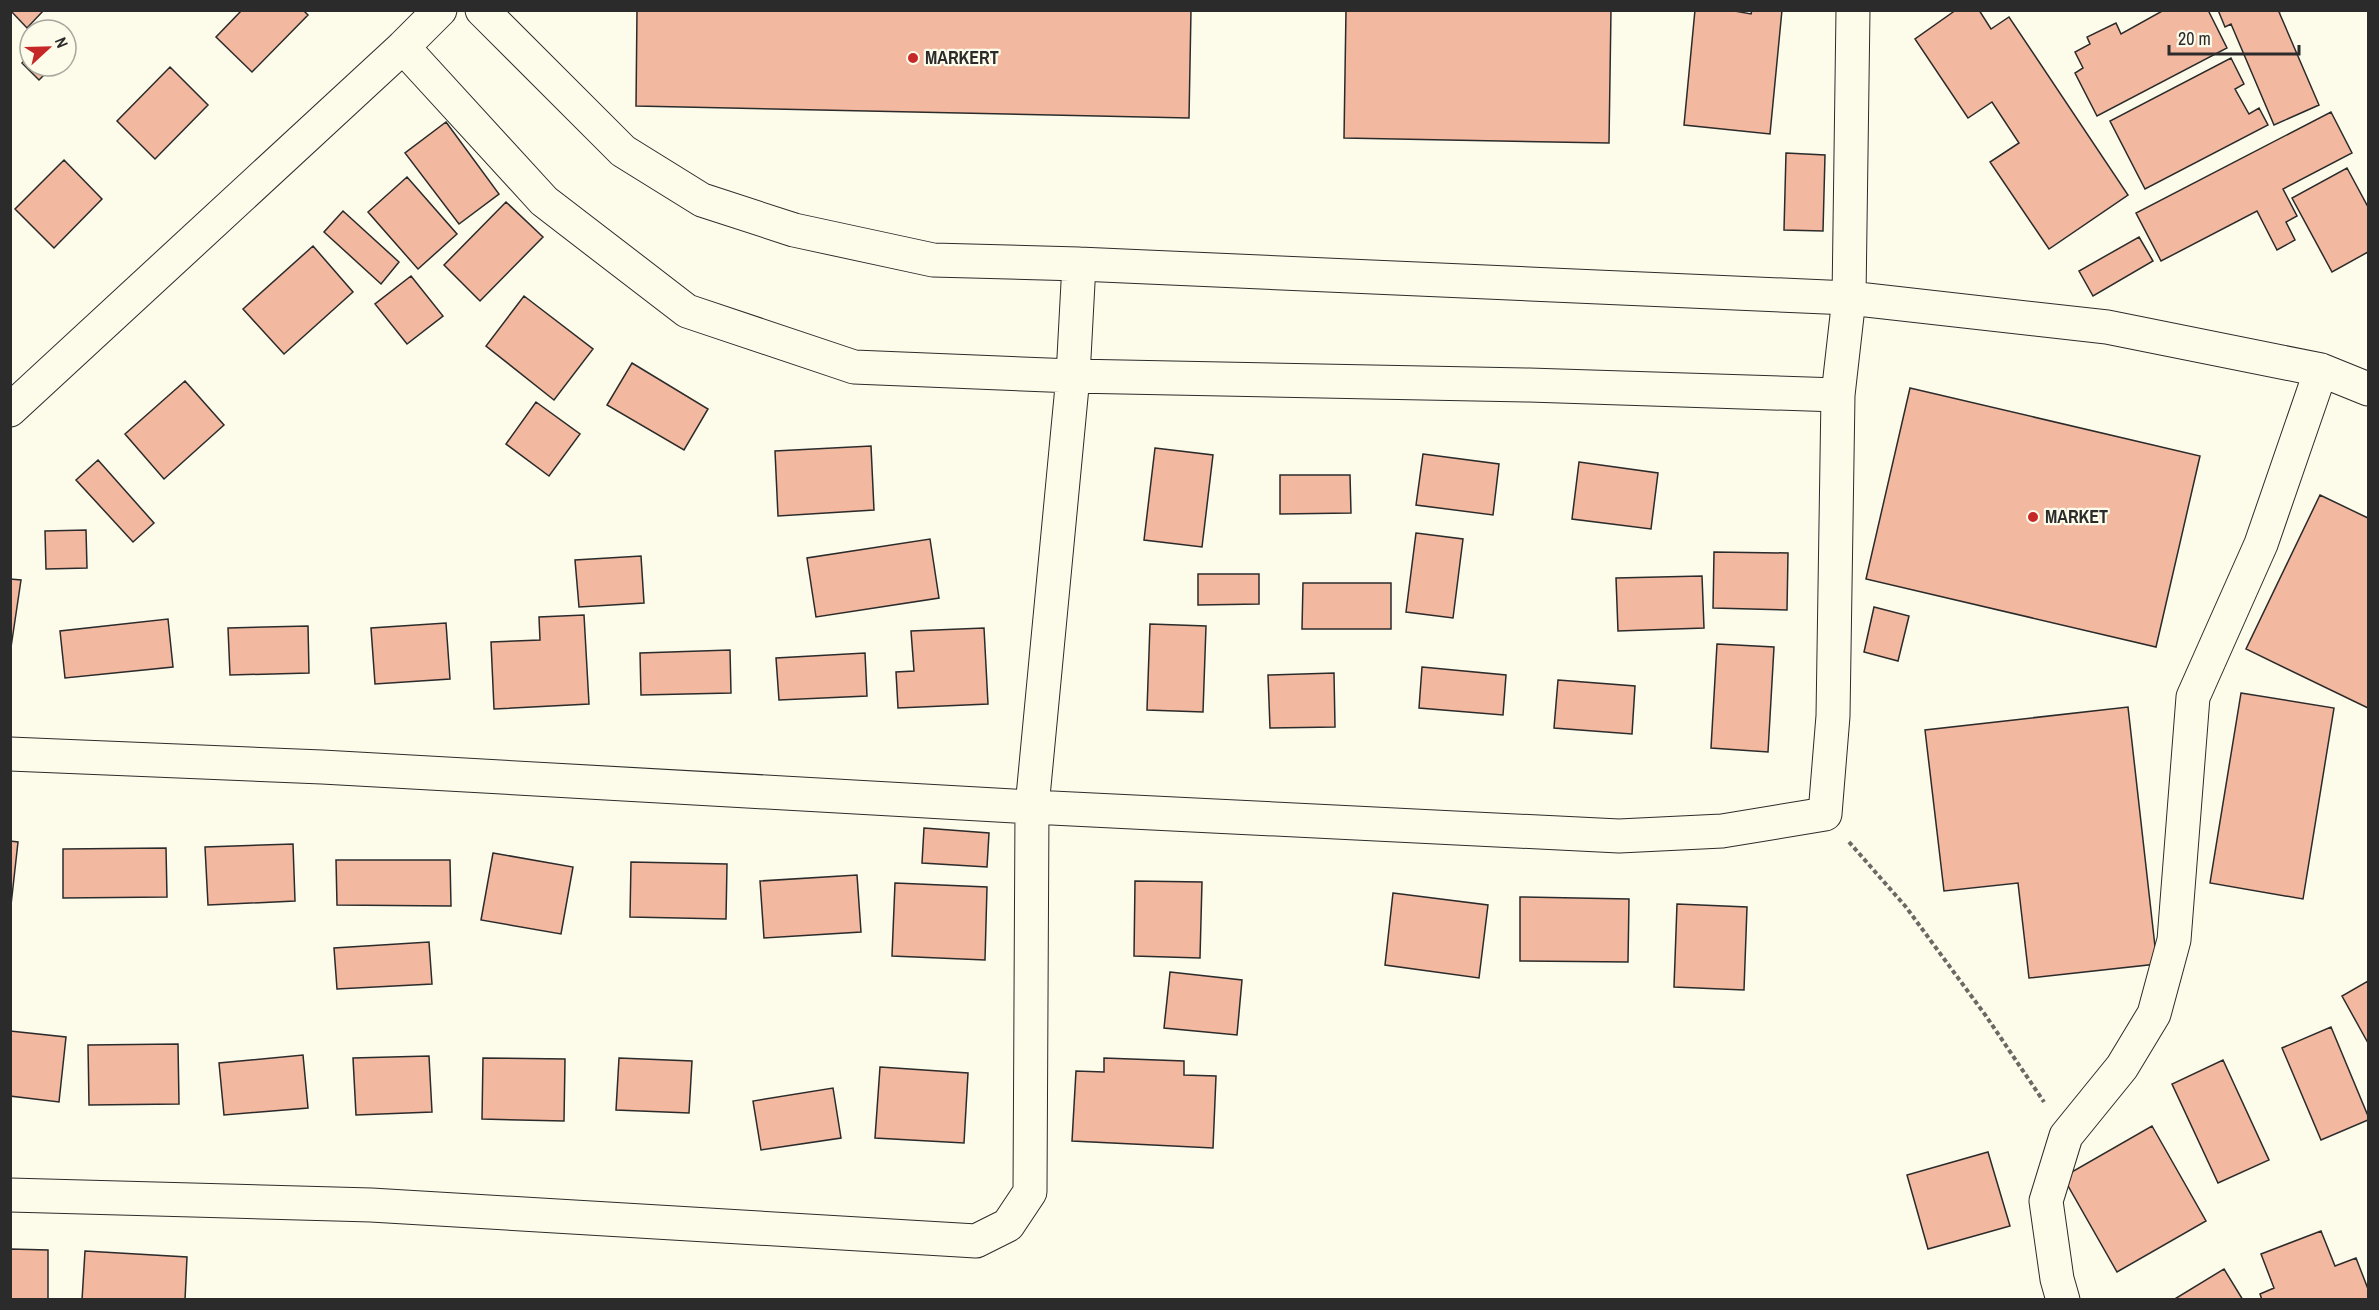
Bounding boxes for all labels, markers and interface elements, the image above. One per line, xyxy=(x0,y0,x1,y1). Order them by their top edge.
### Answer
north arrow xyxy=(18,18,78,78)
scale bar xyxy=(2169,18,2300,56)
text: 20 m xyxy=(2178,26,2211,51)
text: N xyxy=(50,34,74,51)
place label: MARKERT xyxy=(925,45,999,70)
marker: MARKERT xyxy=(906,51,920,65)
place label: MARKET xyxy=(2045,504,2108,529)
marker: MARKET xyxy=(2026,510,2040,524)

